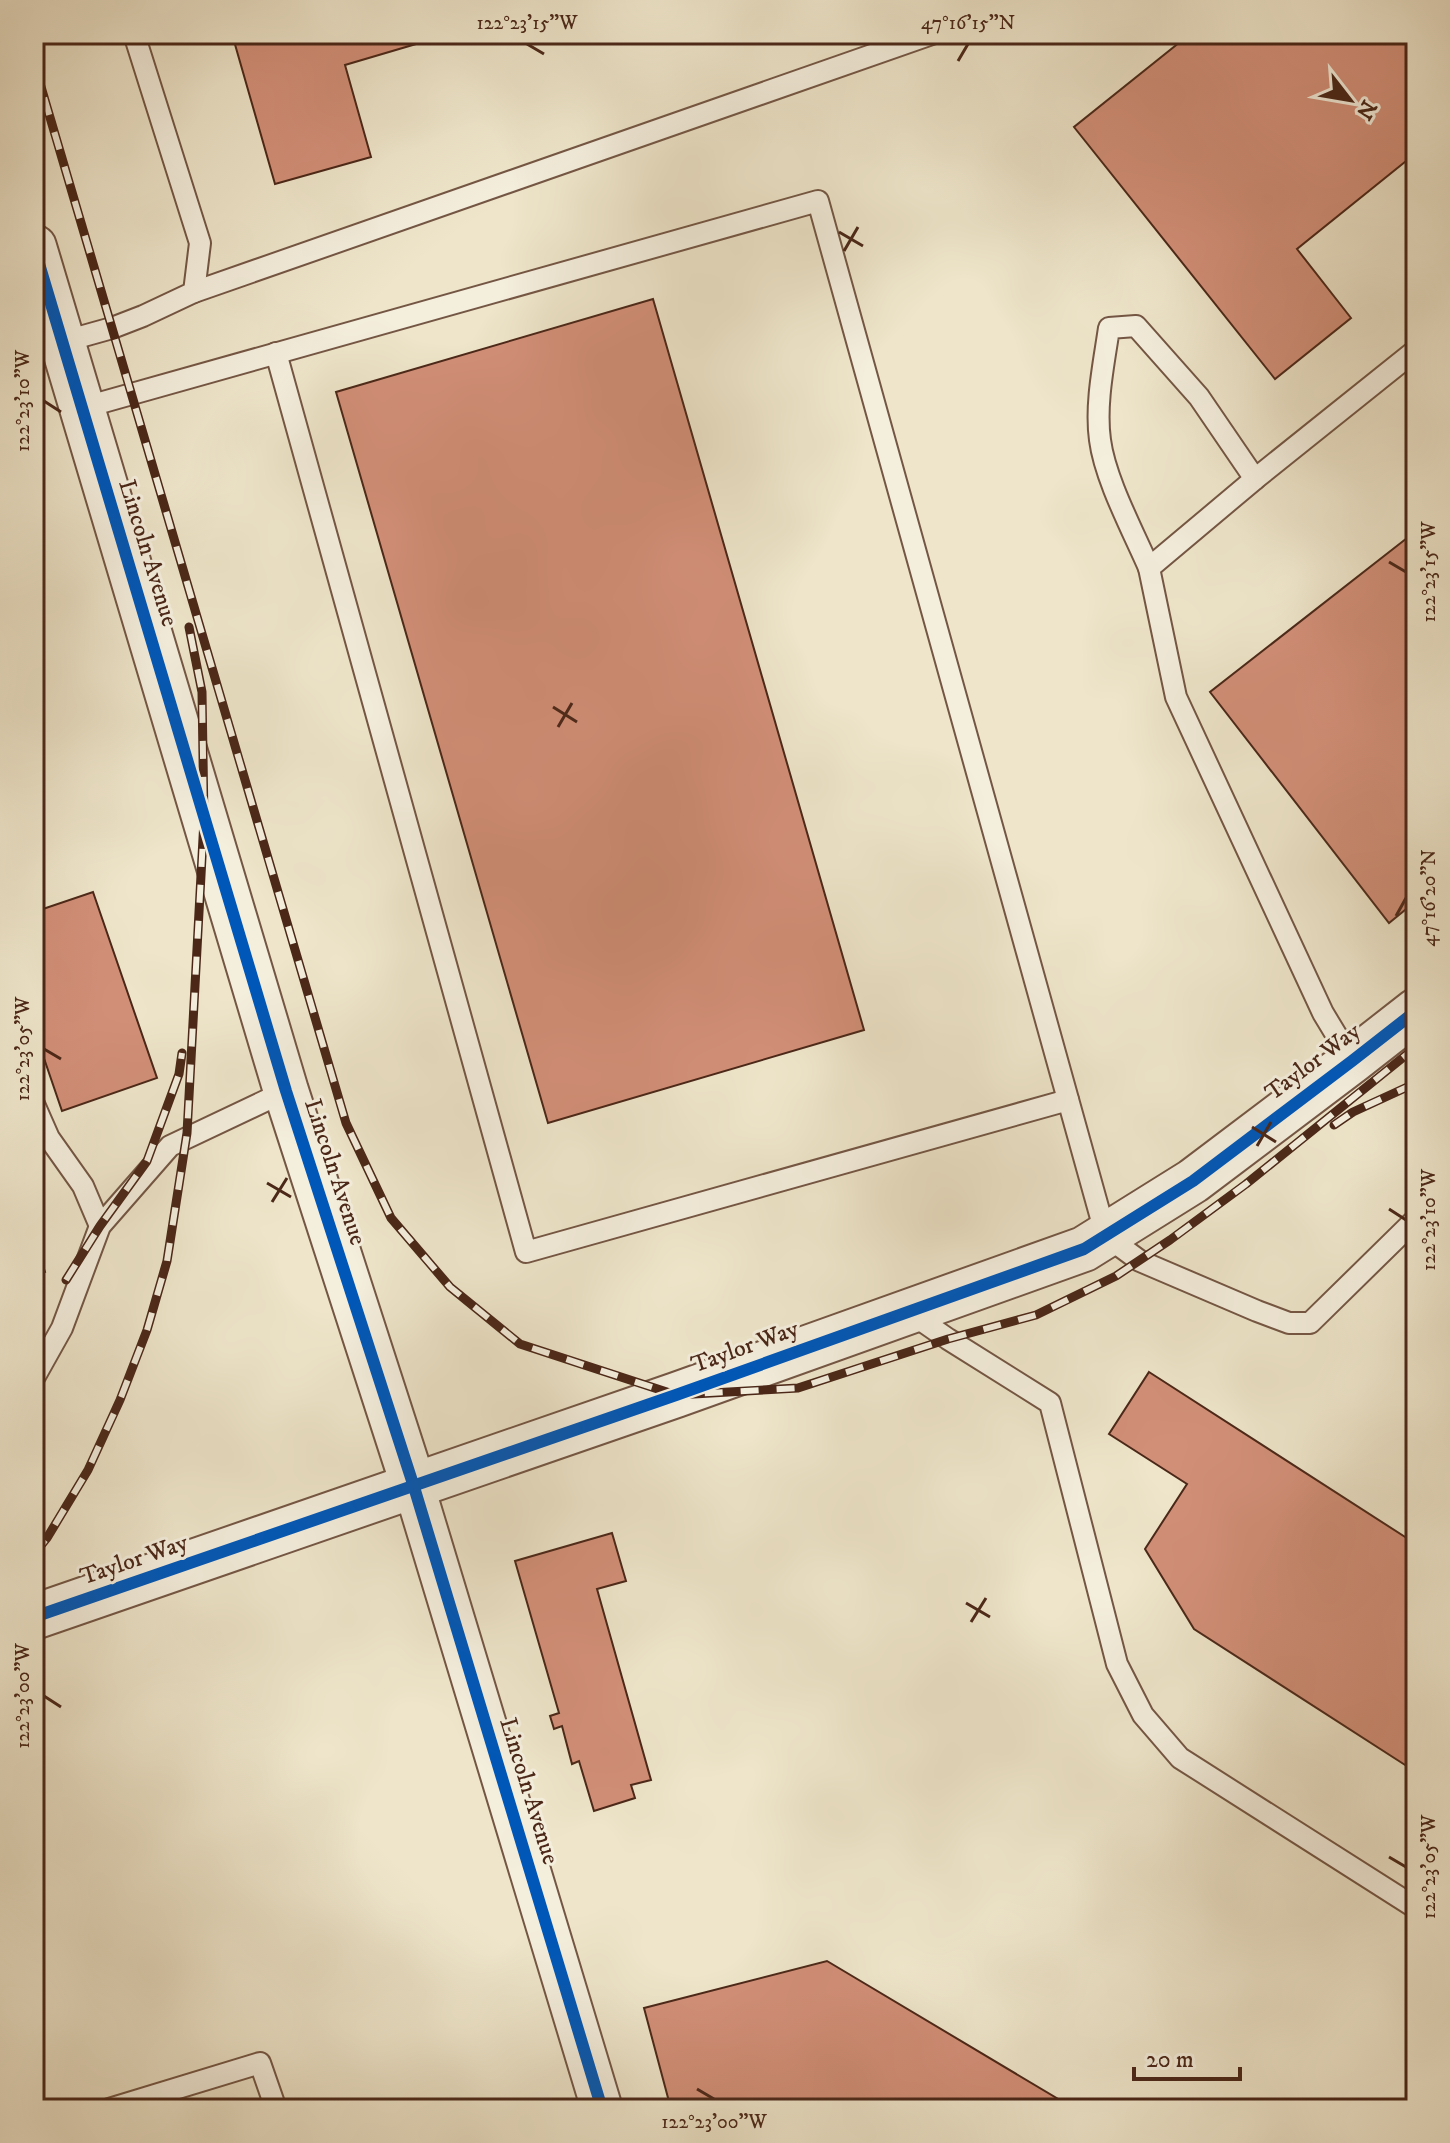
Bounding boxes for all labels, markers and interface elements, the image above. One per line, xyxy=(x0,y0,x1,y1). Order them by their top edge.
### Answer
text: 122°23'15"W xyxy=(476,11,578,36)
text: 47°16'15"N xyxy=(921,11,1015,36)
north arrow xyxy=(1310,60,1390,140)
text: N xyxy=(1350,95,1382,124)
text: 122°23'10"W xyxy=(11,349,36,452)
street label: Lincoln Avenue xyxy=(111,476,185,630)
text: 122°23'15"W xyxy=(1417,521,1442,623)
text: 47°16'20"N xyxy=(1417,849,1442,947)
text: 122°23'05"W xyxy=(11,996,36,1101)
street label: Taylor Way xyxy=(1259,1016,1367,1108)
street label: Lincoln Avenue xyxy=(297,1095,373,1249)
text: 122°23'10"W xyxy=(1417,1168,1442,1271)
street label: Taylor Way xyxy=(687,1314,803,1380)
street label: Taylor Way xyxy=(76,1527,192,1592)
text: 122°23'00"W xyxy=(11,1643,36,1749)
street label: Lincoln Avenue xyxy=(492,1714,566,1868)
text: 122°23'05"W xyxy=(1417,1814,1442,1919)
scale bar xyxy=(1134,2031,1240,2081)
text: 20 m xyxy=(1146,2045,1194,2075)
text: 122°23'00"W xyxy=(661,2110,767,2135)

